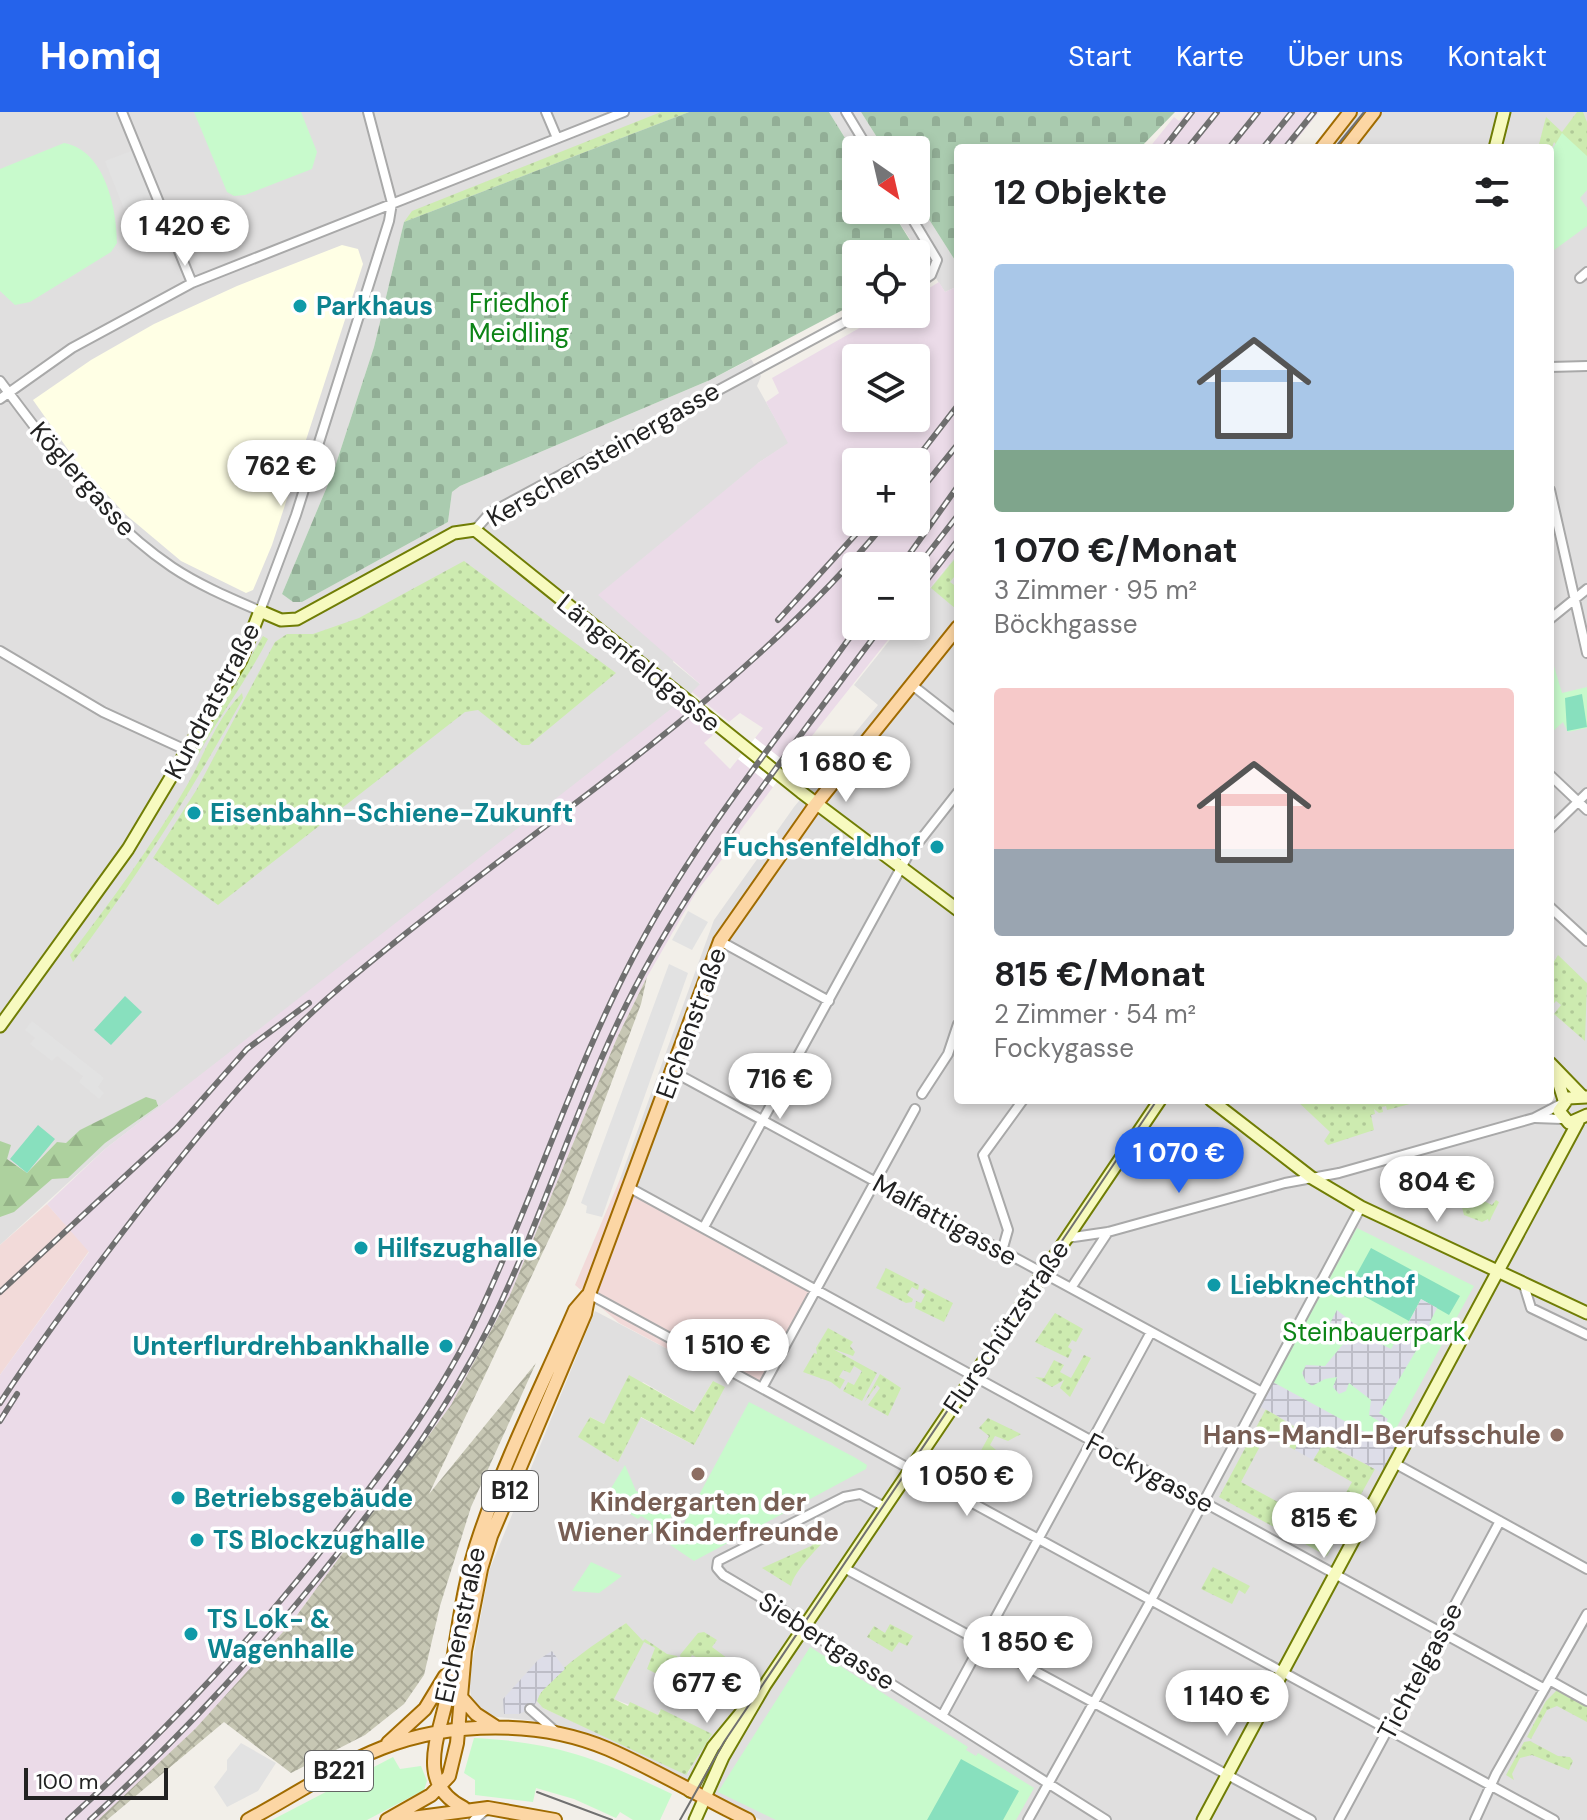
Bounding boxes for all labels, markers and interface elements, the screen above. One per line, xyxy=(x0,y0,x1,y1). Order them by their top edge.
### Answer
text: Homiq xyxy=(40,31,161,81)
text: Start xyxy=(1068,38,1132,75)
text: Karte xyxy=(1176,38,1244,75)
text: Über uns xyxy=(1288,38,1404,75)
text: Kontakt xyxy=(1448,38,1547,75)
north arrow xyxy=(842,136,930,224)
map controls xyxy=(842,136,930,640)
text: 12 Objekte xyxy=(994,170,1167,215)
icon: filters xyxy=(1470,170,1514,214)
pin: 1 420 € xyxy=(111,200,259,268)
text: 1 420 € xyxy=(139,209,231,243)
button: locate xyxy=(842,240,930,328)
park label: Friedhof Meidling xyxy=(469,286,569,350)
place label: Parkhaus xyxy=(316,289,433,323)
marker: Parkhaus xyxy=(291,297,309,315)
icon: home xyxy=(1182,316,1326,460)
button: layers xyxy=(842,344,930,432)
street label: Kerschensteinergasse xyxy=(481,373,725,535)
street label: Köglergasse xyxy=(22,414,144,544)
pin: 762 € xyxy=(225,440,337,508)
button: + xyxy=(842,448,930,536)
text: 762 € xyxy=(245,449,317,483)
text: 1 070 €/Monat xyxy=(994,528,1237,573)
button: − xyxy=(842,552,930,640)
text: 3 Zimmer · 95 m² xyxy=(994,573,1197,607)
street label: Längenfeldgasse xyxy=(550,586,728,740)
text: Böckhgasse xyxy=(994,607,1138,641)
street label: Kundratstraße xyxy=(157,617,267,785)
pin: 1 680 € xyxy=(772,736,920,804)
icon: home xyxy=(1182,740,1326,884)
text: 1 680 € xyxy=(799,745,893,779)
place label: Eisenbahn-Schiene-Zukunft xyxy=(210,796,573,830)
marker: Eisenbahn-Schiene-Zukunft xyxy=(185,804,203,822)
place label: Fuchsenfeldhof xyxy=(723,830,921,864)
marker: Fuchsenfeldhof xyxy=(928,838,946,856)
street label: Eichenstraße xyxy=(648,943,734,1103)
text: 815 €/Monat xyxy=(994,952,1206,997)
text: 2 Zimmer · 54 m² xyxy=(994,997,1196,1031)
text: Fockygasse xyxy=(994,1031,1134,1065)
pin: 716 € xyxy=(724,1053,836,1121)
text: 716 € xyxy=(746,1062,814,1096)
pin: 1 070 € xyxy=(1105,1127,1253,1195)
text: 1 070 € xyxy=(1133,1136,1225,1170)
pin: 804 € xyxy=(1381,1156,1493,1224)
text: 804 € xyxy=(1398,1165,1476,1199)
street label: Malfattigasse xyxy=(867,1166,1023,1274)
place label: Hilfszughalle xyxy=(377,1231,538,1265)
street label: Flurschützstraße xyxy=(935,1234,1077,1420)
marker: Hilfszughalle xyxy=(352,1239,370,1257)
place label: Liebknechthof xyxy=(1230,1268,1416,1302)
marker: Liebknechthof xyxy=(1205,1276,1223,1294)
park label: Steinbauerpark xyxy=(1282,1315,1466,1349)
pin: 1 510 € xyxy=(654,1319,802,1387)
text: 1 510 € xyxy=(685,1328,771,1362)
place label: Unterflurdrehbankhalle xyxy=(133,1329,430,1363)
marker: Unterflurdrehbankhalle xyxy=(437,1337,455,1355)
place label: Hans-Mandl-Berufsschule xyxy=(1203,1418,1541,1452)
street label: Fockygasse xyxy=(1080,1425,1220,1521)
marker: Hans-Mandl-Berufsschule xyxy=(1548,1426,1566,1444)
pin: 1 050 € xyxy=(893,1450,1041,1518)
text: 1 050 € xyxy=(919,1459,1015,1493)
marker: Kindergarten der Wiener Kinderfreunde xyxy=(689,1465,707,1483)
road number: B12 xyxy=(482,1471,538,1511)
place label: Betriebsgebäude xyxy=(194,1481,413,1515)
place label: Kindergarten der Wiener Kinderfreunde xyxy=(557,1485,839,1549)
marker: Betriebsgebäude xyxy=(169,1489,187,1507)
pin: 815 € xyxy=(1268,1492,1380,1560)
text: 815 € xyxy=(1290,1501,1358,1535)
place label: TS Blockzughalle xyxy=(213,1523,425,1557)
marker: TS Blockzughalle xyxy=(188,1531,206,1549)
street label: Eichenstraße xyxy=(427,1544,493,1706)
street label: Siebertgasse xyxy=(752,1584,902,1698)
street label: Tichtelgasse xyxy=(1370,1597,1470,1745)
place label: TS Lok- & Wagenhalle xyxy=(207,1602,355,1666)
pin: 1 850 € xyxy=(954,1616,1102,1684)
marker: TS Lok- & Wagenhalle xyxy=(182,1625,200,1643)
text: 1 850 € xyxy=(981,1625,1075,1659)
pin: 677 € xyxy=(651,1657,763,1725)
text: 677 € xyxy=(672,1666,742,1700)
pin: 1 140 € xyxy=(1153,1670,1301,1738)
text: 1 140 € xyxy=(1184,1679,1270,1713)
road number: B221 xyxy=(305,1751,373,1791)
scale bar xyxy=(24,1764,168,1800)
text: 100 m xyxy=(36,1767,98,1796)

